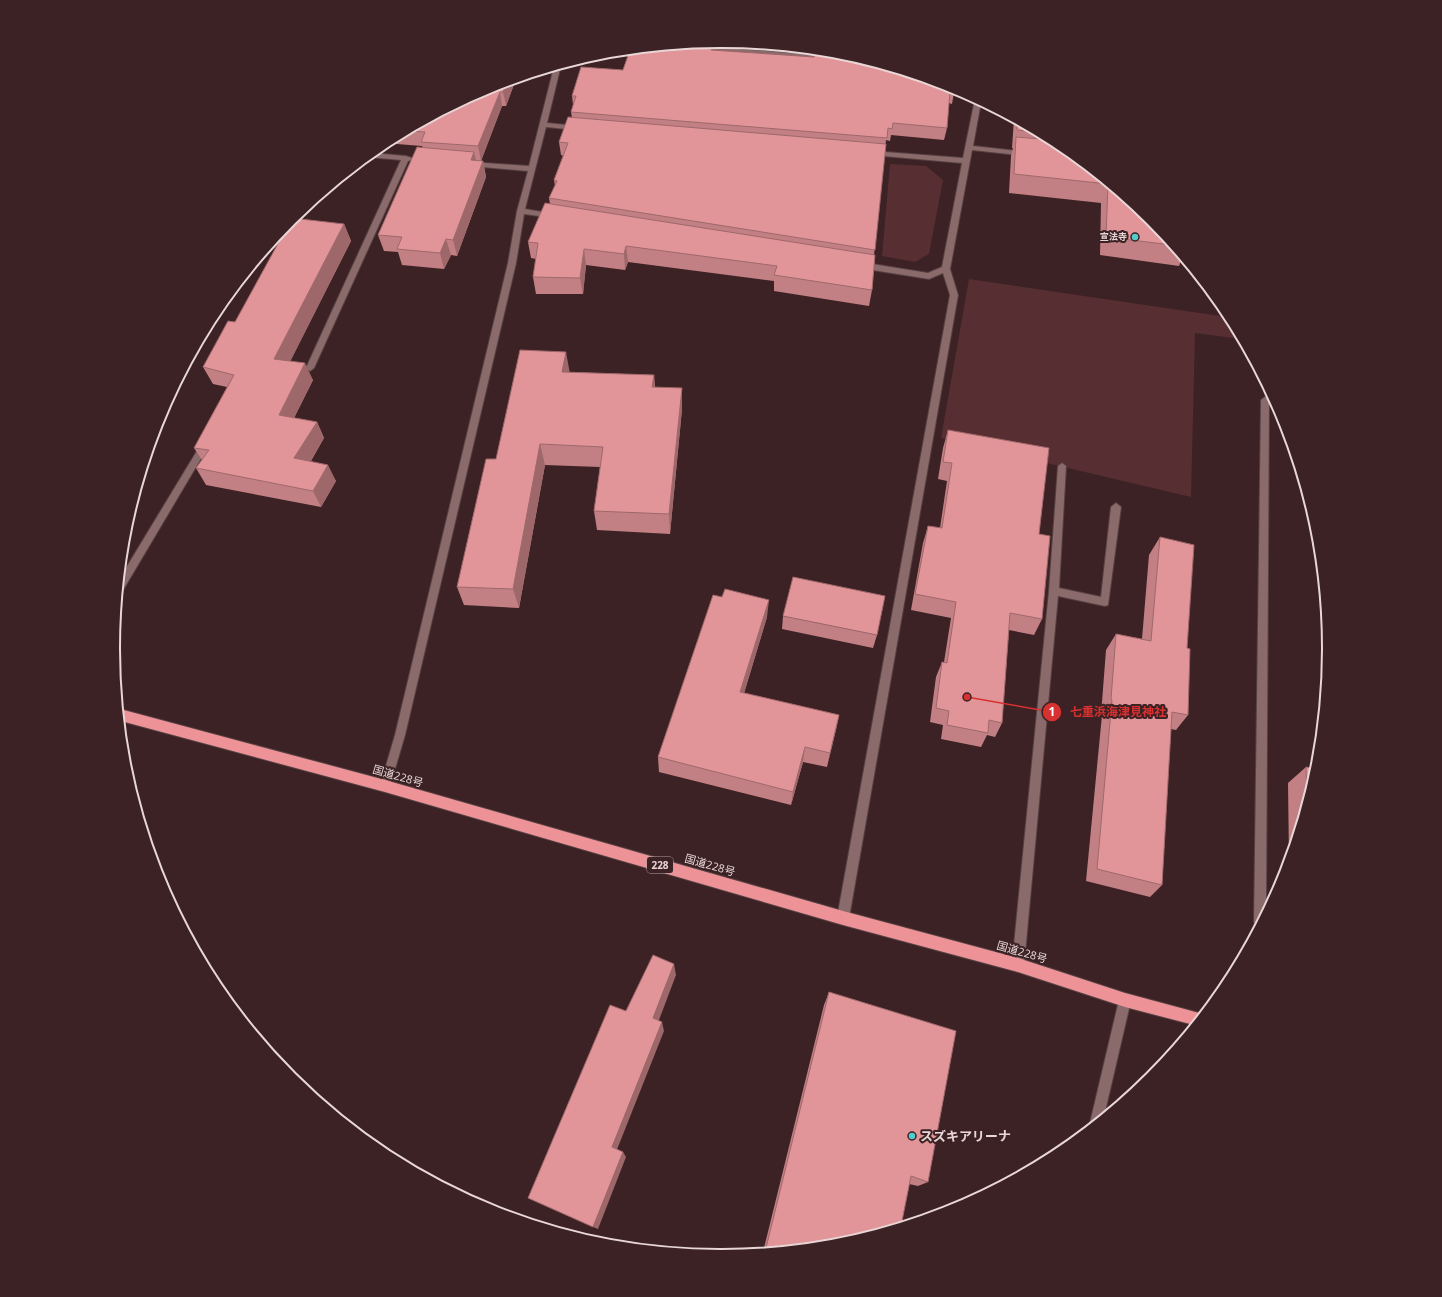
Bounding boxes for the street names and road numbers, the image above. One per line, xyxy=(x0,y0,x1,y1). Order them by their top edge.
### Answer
street label: 国道228号 xyxy=(371,761,425,790)
street label: 国道228号 xyxy=(683,850,737,879)
road number: 228 xyxy=(647,857,673,873)
street label: 国道228号 xyxy=(995,937,1049,966)

